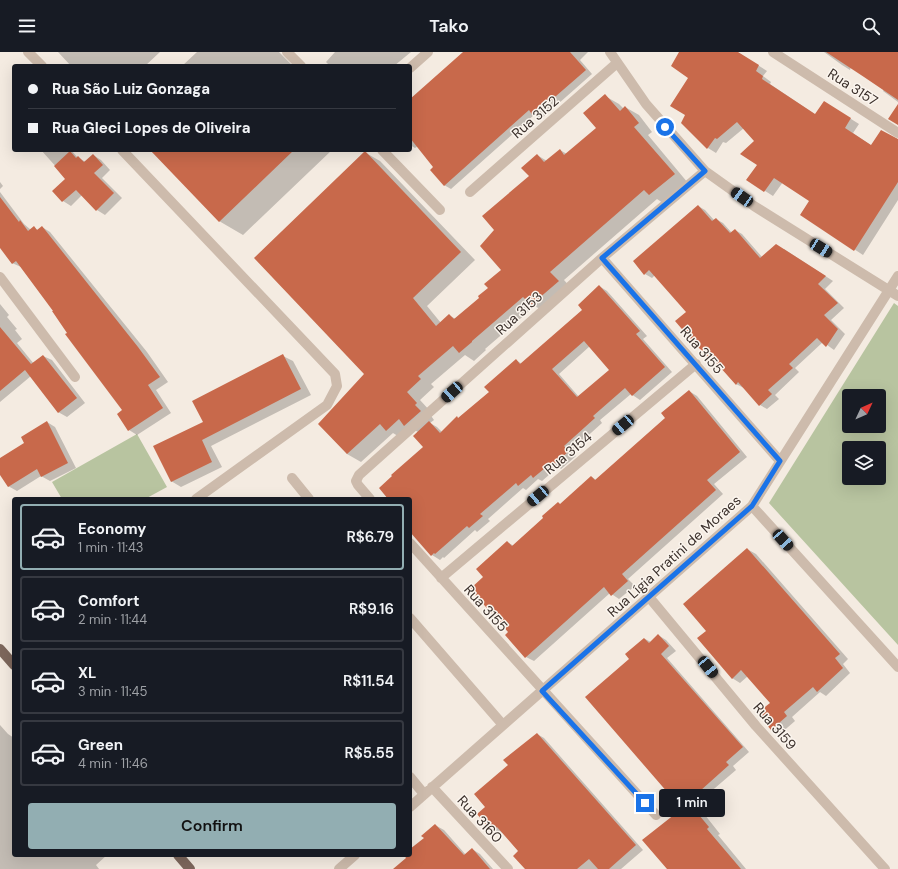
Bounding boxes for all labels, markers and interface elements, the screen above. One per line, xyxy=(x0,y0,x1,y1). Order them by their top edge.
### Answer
text: Tako xyxy=(429,14,469,38)
icon: menu xyxy=(16,15,38,37)
icon: search xyxy=(860,15,882,37)
street label: Rua 3157 xyxy=(825,64,881,110)
text: Rua São Luiz Gonzaga xyxy=(52,79,210,99)
street label: Rua 3152 xyxy=(508,92,562,142)
text: Rua Gleci Lopes de Oliveira xyxy=(52,118,250,138)
route start xyxy=(656,118,674,136)
car xyxy=(729,185,755,209)
car xyxy=(808,237,834,259)
street label: Rua 3153 xyxy=(492,287,546,339)
street label: Rua 3155 xyxy=(676,323,728,377)
car xyxy=(439,380,465,404)
north arrow xyxy=(842,389,886,433)
map controls xyxy=(842,389,886,485)
car xyxy=(610,413,636,437)
street label: Rua 3154 xyxy=(540,427,596,478)
button: layers xyxy=(842,441,886,485)
car xyxy=(525,484,551,508)
street label: Rua Lígia Pratini de Moraes xyxy=(603,491,745,621)
icon: car xyxy=(30,519,66,555)
text: Economy xyxy=(78,519,146,539)
text: R$6.79 xyxy=(346,527,394,547)
car xyxy=(771,527,795,553)
text: 1 min · 11:43 xyxy=(78,539,143,556)
street label: Rua 3155 xyxy=(460,581,512,635)
icon: car xyxy=(30,591,66,627)
text: Comfort xyxy=(78,591,139,611)
text: R$9.16 xyxy=(349,599,394,619)
text: 2 min · 11:44 xyxy=(78,611,147,628)
car xyxy=(696,654,720,680)
icon: car xyxy=(30,663,66,699)
text: XL xyxy=(78,663,96,683)
text: R$11.54 xyxy=(343,671,394,691)
text: 3 min · 11:45 xyxy=(78,683,147,700)
street label: Rua 3159 xyxy=(750,699,801,754)
icon: car xyxy=(30,735,66,771)
text: Green xyxy=(78,735,123,755)
text: R$5.55 xyxy=(344,743,394,763)
text: 4 min · 11:46 xyxy=(78,755,148,772)
callout: 1 min xyxy=(659,789,725,817)
street label: Rua 3160 xyxy=(453,791,507,847)
route end xyxy=(636,794,654,812)
text: 1 min xyxy=(676,794,708,811)
button: Confirm xyxy=(28,803,396,849)

